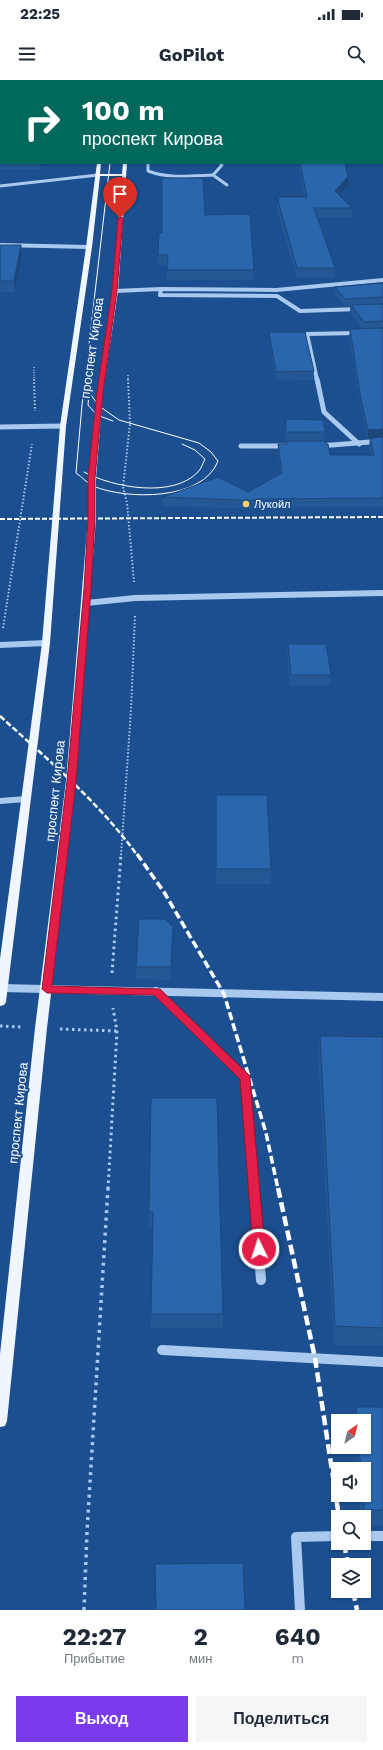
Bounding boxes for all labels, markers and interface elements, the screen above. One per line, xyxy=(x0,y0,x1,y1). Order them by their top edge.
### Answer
text: 22:25 xyxy=(20,5,60,23)
icon: menu xyxy=(16,43,38,65)
icon: search xyxy=(345,43,367,65)
text: GoPilot xyxy=(159,44,224,65)
text: 100 m xyxy=(82,94,165,127)
icon: right xyxy=(16,96,68,148)
text: проспект Кирова xyxy=(82,128,223,149)
pin xyxy=(103,177,137,218)
icon: arrive xyxy=(109,183,131,205)
street label: проспект Кирова xyxy=(77,296,107,399)
place label: Лукойл xyxy=(254,498,290,511)
marker: Лукойл xyxy=(241,499,251,509)
street label: проспект Кирова xyxy=(42,739,68,842)
street label: проспект Кирова xyxy=(5,1061,31,1164)
position arrow xyxy=(238,1228,280,1270)
north arrow xyxy=(331,1414,371,1454)
map controls xyxy=(331,1414,371,1598)
button: sound xyxy=(331,1462,371,1502)
button: search xyxy=(331,1510,371,1550)
button: layers xyxy=(331,1558,371,1598)
text: 22:27 xyxy=(62,1623,127,1651)
text: 2 xyxy=(194,1623,208,1651)
text: 640 xyxy=(275,1623,321,1651)
text: Прибытие xyxy=(64,1651,125,1666)
text: мин xyxy=(189,1651,212,1666)
text: m xyxy=(292,1651,304,1666)
button: Выход xyxy=(16,1696,188,1742)
button: Поделиться xyxy=(196,1696,367,1742)

